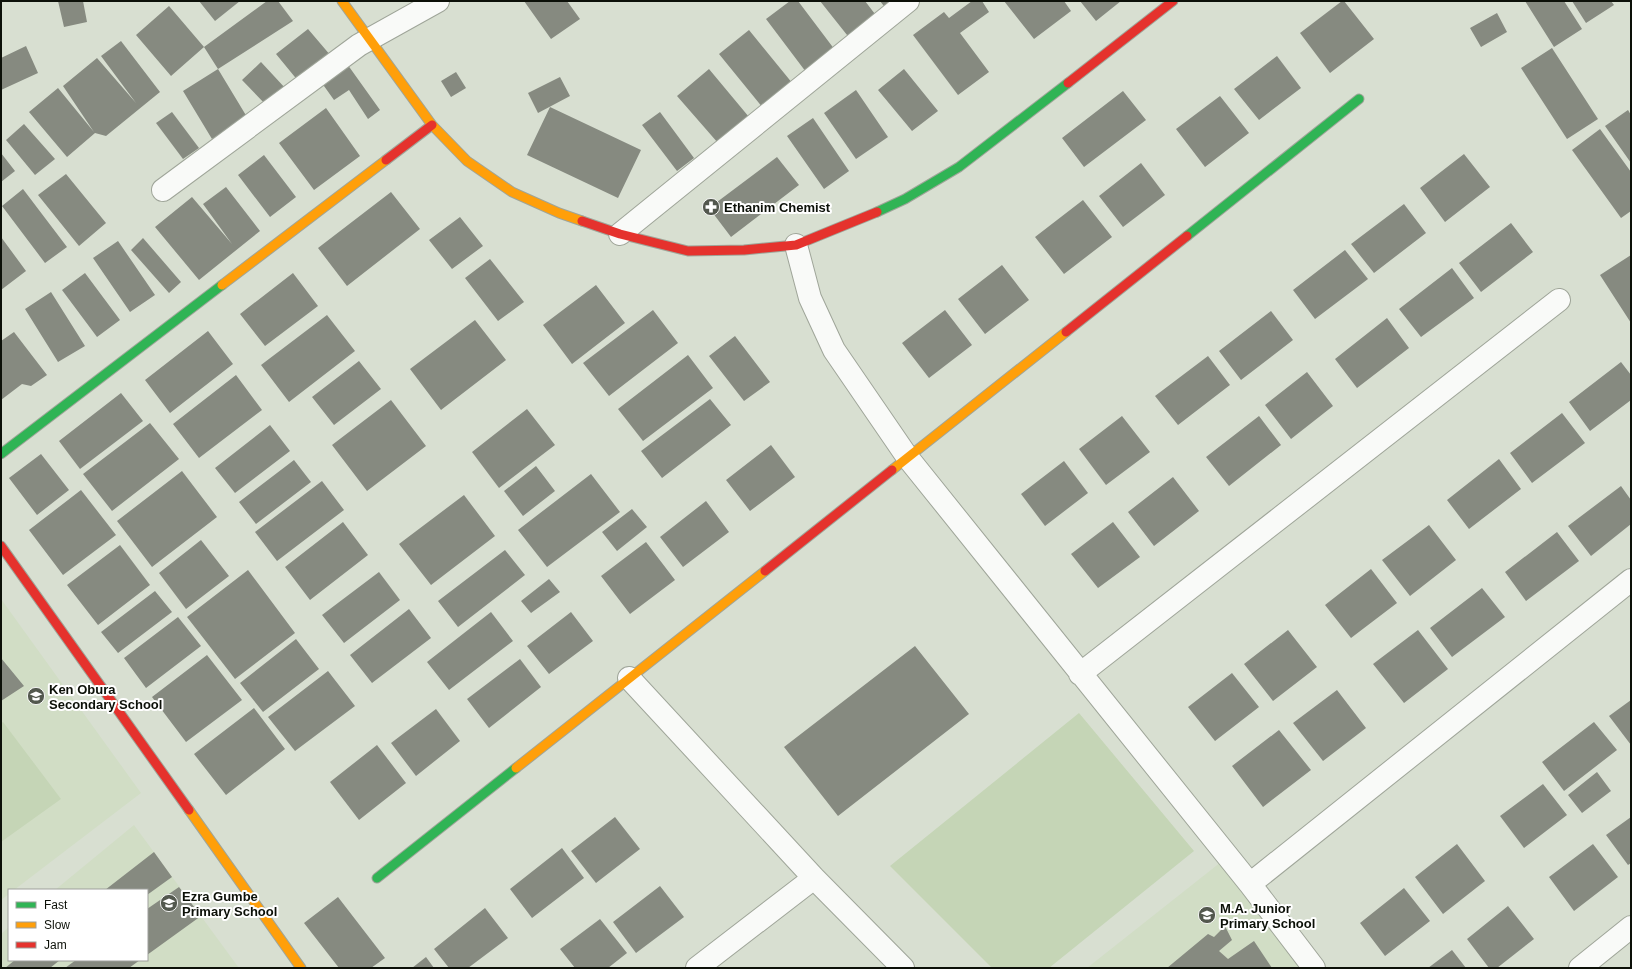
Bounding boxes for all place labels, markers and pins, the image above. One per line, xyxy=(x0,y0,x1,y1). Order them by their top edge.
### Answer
pharmacy icon: Ethanim Chemist xyxy=(701,197,721,217)
place label: Ethanim Chemist xyxy=(724,200,831,215)
place label: Ken Obura Secondary School xyxy=(49,682,162,712)
school or university icon: Ken Obura Secondary School xyxy=(26,686,46,706)
place label: Ezra Gumbe Primary School xyxy=(182,889,277,919)
school or university icon: Ezra Gumbe Primary School xyxy=(159,893,179,913)
place label: M.A. Junior Primary School xyxy=(1220,901,1315,931)
school or university icon: M.A. Junior Primary School xyxy=(1197,905,1217,925)

